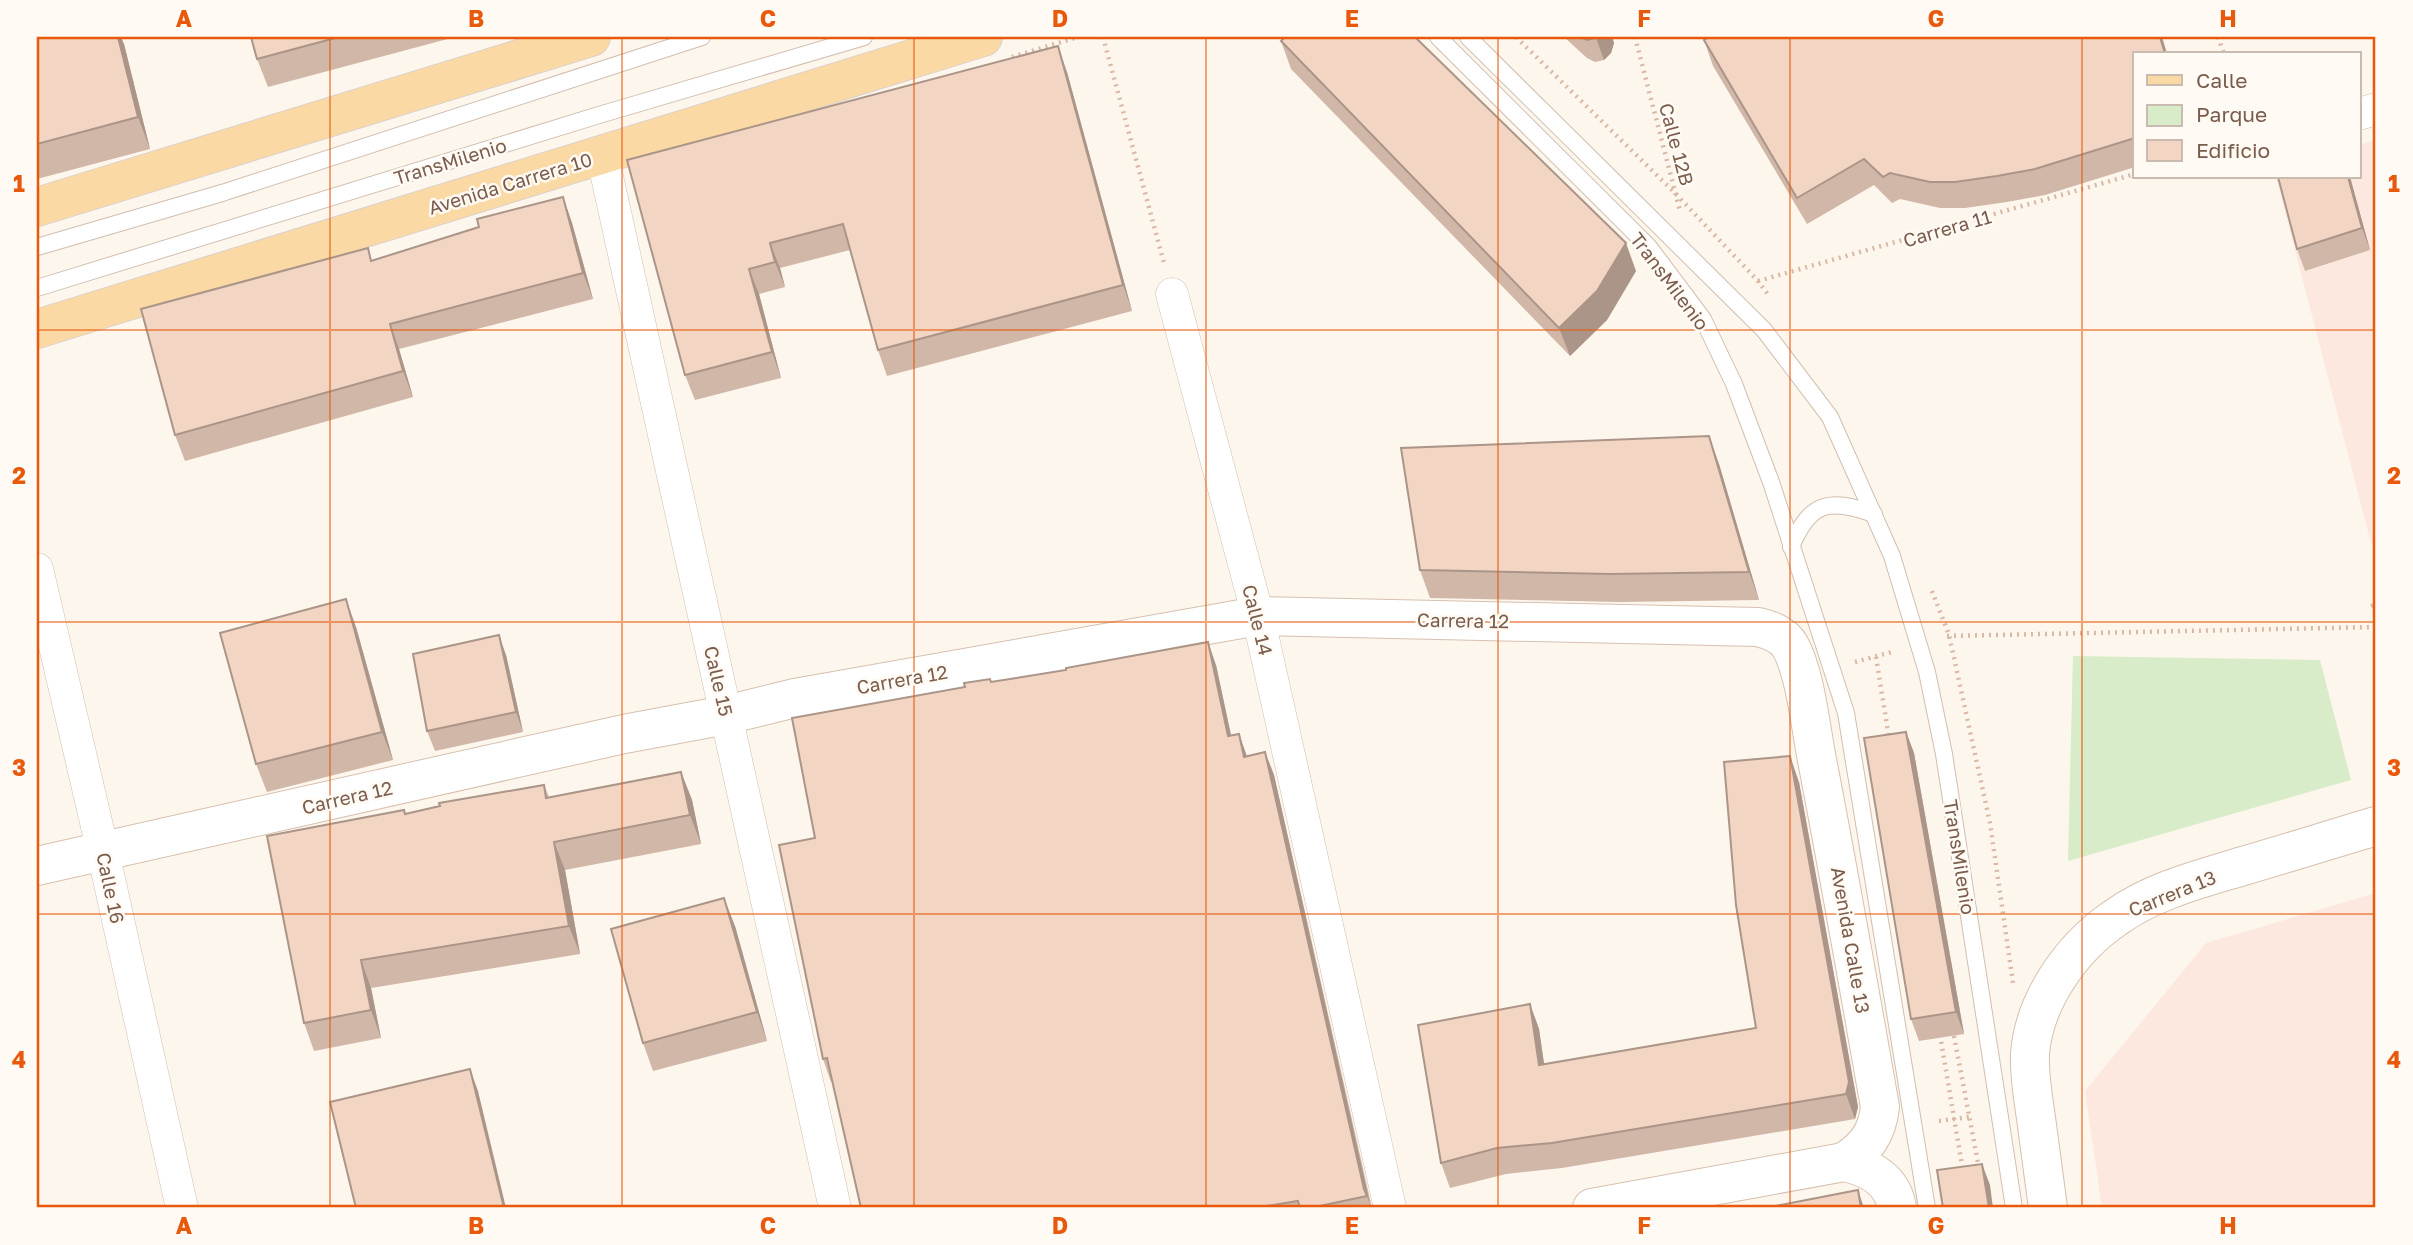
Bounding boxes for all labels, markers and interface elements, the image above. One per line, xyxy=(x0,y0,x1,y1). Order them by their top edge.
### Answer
text: A xyxy=(176,4,193,32)
text: B xyxy=(468,4,484,32)
text: C xyxy=(760,4,776,32)
text: D xyxy=(1052,4,1068,32)
text: E xyxy=(1345,4,1359,32)
text: F xyxy=(1637,4,1651,32)
text: G xyxy=(1928,4,1944,32)
text: H xyxy=(2219,4,2237,32)
legend xyxy=(2133,52,2360,178)
text: Calle xyxy=(2196,67,2248,93)
street label: Calle 12B xyxy=(1655,100,1699,188)
text: Parque xyxy=(2196,101,2267,127)
street label: TransMilenio xyxy=(391,133,509,189)
text: Edificio xyxy=(2196,137,2270,163)
street label: Avenida Carrera 10 xyxy=(425,147,595,219)
text: 1 xyxy=(13,169,25,197)
text: 1 xyxy=(2388,169,2400,197)
street label: Carrera 11 xyxy=(1900,204,1994,252)
street label: TransMilenio xyxy=(1626,228,1714,334)
text: 2 xyxy=(12,461,26,489)
text: 2 xyxy=(2387,461,2401,489)
street label: Calle 14 xyxy=(1238,582,1278,658)
street label: Carrera 12 xyxy=(1417,608,1509,632)
street label: Calle 15 xyxy=(700,644,738,718)
street label: Carrera 12 xyxy=(855,660,949,698)
text: 3 xyxy=(12,753,26,781)
text: 3 xyxy=(2387,753,2401,781)
street label: Carrera 12 xyxy=(299,775,395,819)
street label: TransMilenio xyxy=(1940,798,1980,916)
street label: Calle 16 xyxy=(92,850,130,926)
street label: Avenida Calle 13 xyxy=(1827,865,1875,1015)
street label: Carrera 13 xyxy=(2125,865,2219,921)
text: 4 xyxy=(12,1045,26,1073)
text: 4 xyxy=(2387,1045,2401,1073)
text: A xyxy=(176,1211,193,1239)
text: B xyxy=(468,1211,484,1239)
text: C xyxy=(760,1211,776,1239)
text: D xyxy=(1052,1211,1068,1239)
text: E xyxy=(1345,1211,1359,1239)
text: F xyxy=(1637,1211,1651,1239)
text: G xyxy=(1928,1211,1944,1239)
text: H xyxy=(2219,1211,2237,1239)

